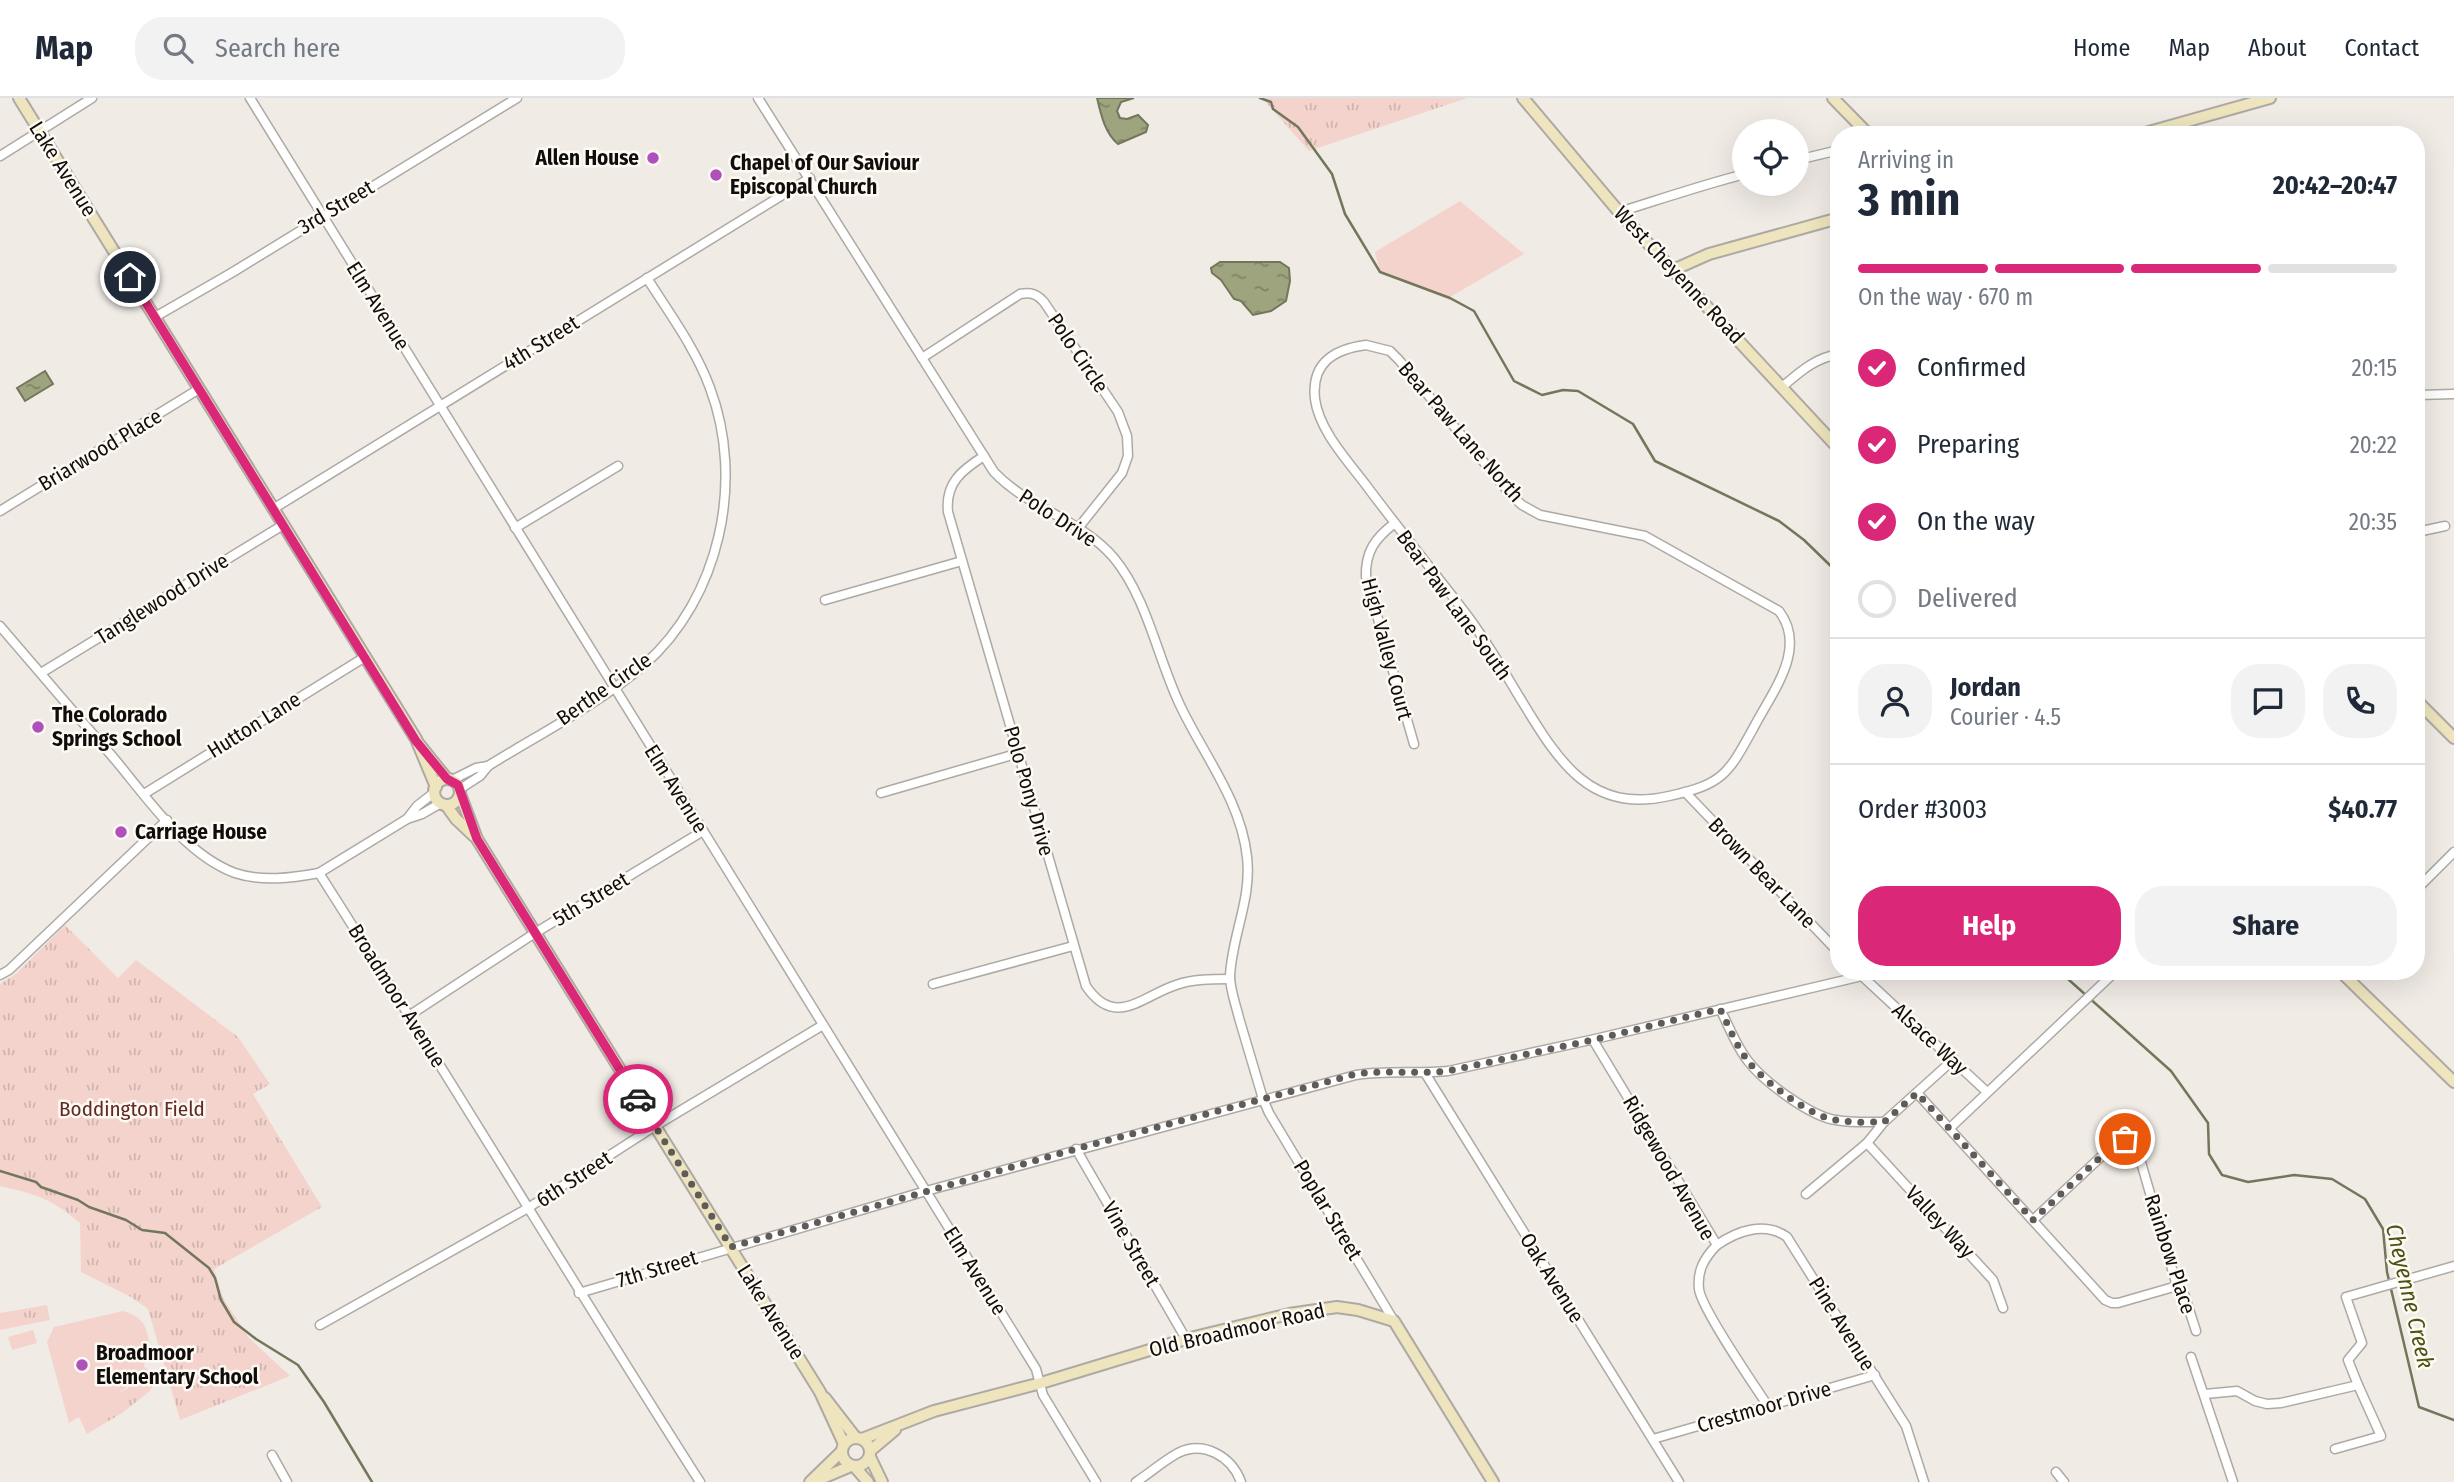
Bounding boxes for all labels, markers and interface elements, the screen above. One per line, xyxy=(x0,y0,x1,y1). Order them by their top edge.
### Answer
search box xyxy=(135,17,625,80)
text: Map xyxy=(35,28,93,68)
icon: search xyxy=(159,29,197,67)
text: Search here xyxy=(215,33,340,64)
text: Home xyxy=(2073,34,2130,62)
text: Map xyxy=(2168,34,2210,62)
text: About xyxy=(2248,34,2306,62)
text: Contact xyxy=(2344,34,2419,62)
street label: Lake Avenue xyxy=(24,117,102,221)
map controls xyxy=(1732,119,1809,196)
button: locate xyxy=(1732,119,1809,196)
place label: Allen House xyxy=(535,145,639,171)
text: Arriving in xyxy=(1858,146,1954,174)
marker: Allen House xyxy=(645,150,661,166)
place label: Chapel of Our Saviour Episcopal Church xyxy=(730,150,920,200)
marker: Chapel of Our Saviour Episcopal Church xyxy=(708,167,724,183)
text: 20:42–20:47 xyxy=(2273,170,2397,201)
text: 3 min xyxy=(1858,172,1960,227)
street label: 3rd Street xyxy=(293,174,379,240)
street label: West Cheyenne Road xyxy=(1608,201,1750,349)
pin xyxy=(100,247,160,307)
street label: Elm Avenue xyxy=(341,257,415,355)
icon: home xyxy=(111,258,149,296)
text: On the way · 670 m xyxy=(1858,283,2033,311)
street label: Polo Circle xyxy=(1042,308,1114,398)
street label: 4th Street xyxy=(498,309,584,376)
icon: check xyxy=(1858,349,1896,387)
text: Confirmed xyxy=(1917,352,2027,383)
text: 20:15 xyxy=(2351,354,2397,382)
street label: Bear Paw Lane North xyxy=(1393,356,1529,508)
street label: Briarwood Place xyxy=(34,403,166,497)
icon: check xyxy=(1858,426,1896,464)
text: Preparing xyxy=(1917,429,2019,460)
text: 20:22 xyxy=(2350,431,2397,459)
street label: Polo Drive xyxy=(1014,483,1102,553)
icon: check xyxy=(1858,503,1896,541)
text: On the way xyxy=(1917,506,2035,537)
text: 20:35 xyxy=(2349,508,2397,536)
street label: Bear Paw Lane South xyxy=(1391,525,1517,685)
street label: Tanglewood Drive xyxy=(91,548,233,650)
street label: High Valley Court xyxy=(1356,575,1418,723)
text: Delivered xyxy=(1917,583,2018,614)
street label: Berthe Circle xyxy=(552,647,656,731)
button: person xyxy=(1858,664,1932,738)
button: chat xyxy=(2231,664,2305,738)
button: phone xyxy=(2323,664,2397,738)
text: Jordan xyxy=(1950,672,2021,703)
street label: Hutton Lane xyxy=(203,686,305,764)
place label: The Colorado Springs School xyxy=(52,702,182,752)
text: Courier · 4.5 xyxy=(1950,703,2061,731)
marker: The Colorado Springs School xyxy=(30,719,46,735)
street label: Polo Pony Drive xyxy=(998,723,1060,859)
street label: Elm Avenue xyxy=(639,740,713,838)
text: Order #3003 xyxy=(1858,794,1987,825)
text: $40.77 xyxy=(2328,794,2397,825)
street label: Brown Bear Lane xyxy=(1703,812,1821,934)
place label: Carriage House xyxy=(135,819,267,845)
marker: Carriage House xyxy=(113,824,129,840)
street label: 5th Street xyxy=(548,866,634,932)
button: Help xyxy=(1858,886,2121,966)
button: Share xyxy=(2135,886,2397,966)
street label: Broadmoor Avenue xyxy=(342,919,452,1073)
street label: Alsace Way xyxy=(1887,997,1974,1081)
courier xyxy=(603,1064,673,1134)
icon: car xyxy=(619,1080,657,1118)
street label: Ridgewood Avenue xyxy=(1617,1091,1721,1245)
park label: Boddington Field xyxy=(59,1096,205,1122)
pin xyxy=(2095,1109,2155,1169)
icon: bag xyxy=(2106,1120,2144,1158)
street label: 6th Street xyxy=(531,1145,617,1213)
street label: Poplar Street xyxy=(1288,1155,1368,1265)
street label: Valley Way xyxy=(1900,1180,1981,1264)
street label: Rainbow Place xyxy=(2138,1191,2202,1317)
street label: Vine Street xyxy=(1096,1197,1166,1291)
water label: Cheyenne Creek xyxy=(2380,1221,2440,1371)
street label: Elm Avenue xyxy=(938,1222,1012,1320)
street label: Oak Avenue xyxy=(1514,1228,1590,1328)
street label: 7th Street xyxy=(614,1244,701,1294)
street label: Lake Avenue xyxy=(732,1260,810,1364)
street label: Pine Avenue xyxy=(1803,1272,1881,1376)
street label: Old Broadmoor Road xyxy=(1147,1297,1327,1363)
place label: Broadmoor Elementary School xyxy=(96,1340,259,1390)
marker: Broadmoor Elementary School xyxy=(74,1357,90,1373)
street label: Crestmoor Drive xyxy=(1694,1375,1834,1439)

